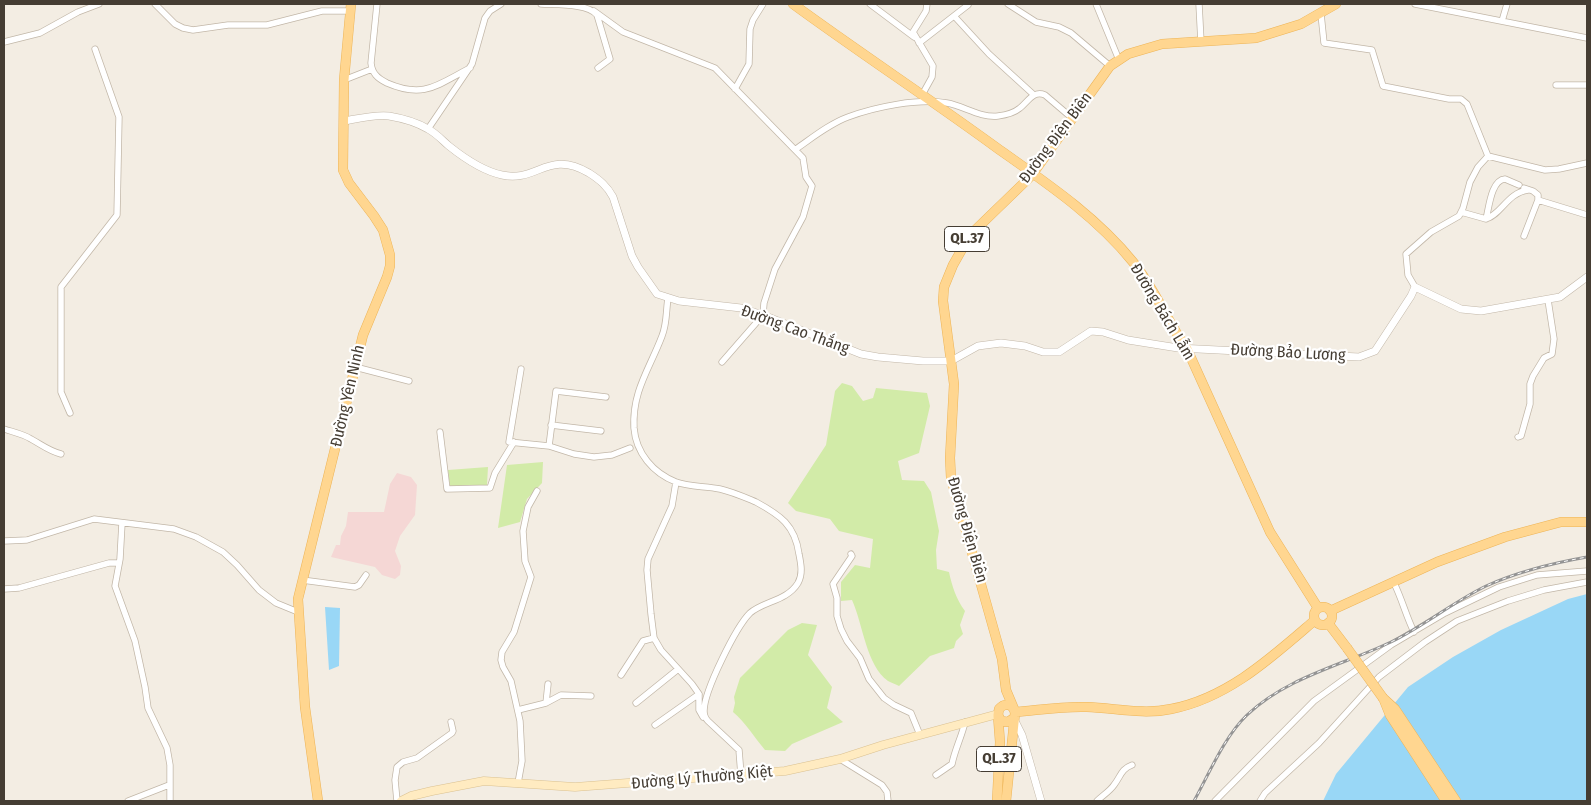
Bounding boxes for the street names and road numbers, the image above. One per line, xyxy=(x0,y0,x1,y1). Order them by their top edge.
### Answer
street label: Đường Điện Biên xyxy=(1015,89,1097,187)
road number: QL.37 xyxy=(944,226,990,252)
street label: Đường Bách Lẫm xyxy=(1126,260,1198,364)
street label: Đường Cao Thắng xyxy=(738,301,852,359)
street label: Đường Bảo Lương xyxy=(1230,340,1346,366)
street label: Đường Yên Ninh xyxy=(327,343,369,449)
street label: Đường Điện Biên xyxy=(943,475,991,585)
road number: QL.37 xyxy=(976,746,1022,772)
street label: Đường Lý Thường Kiệt xyxy=(631,762,773,794)

